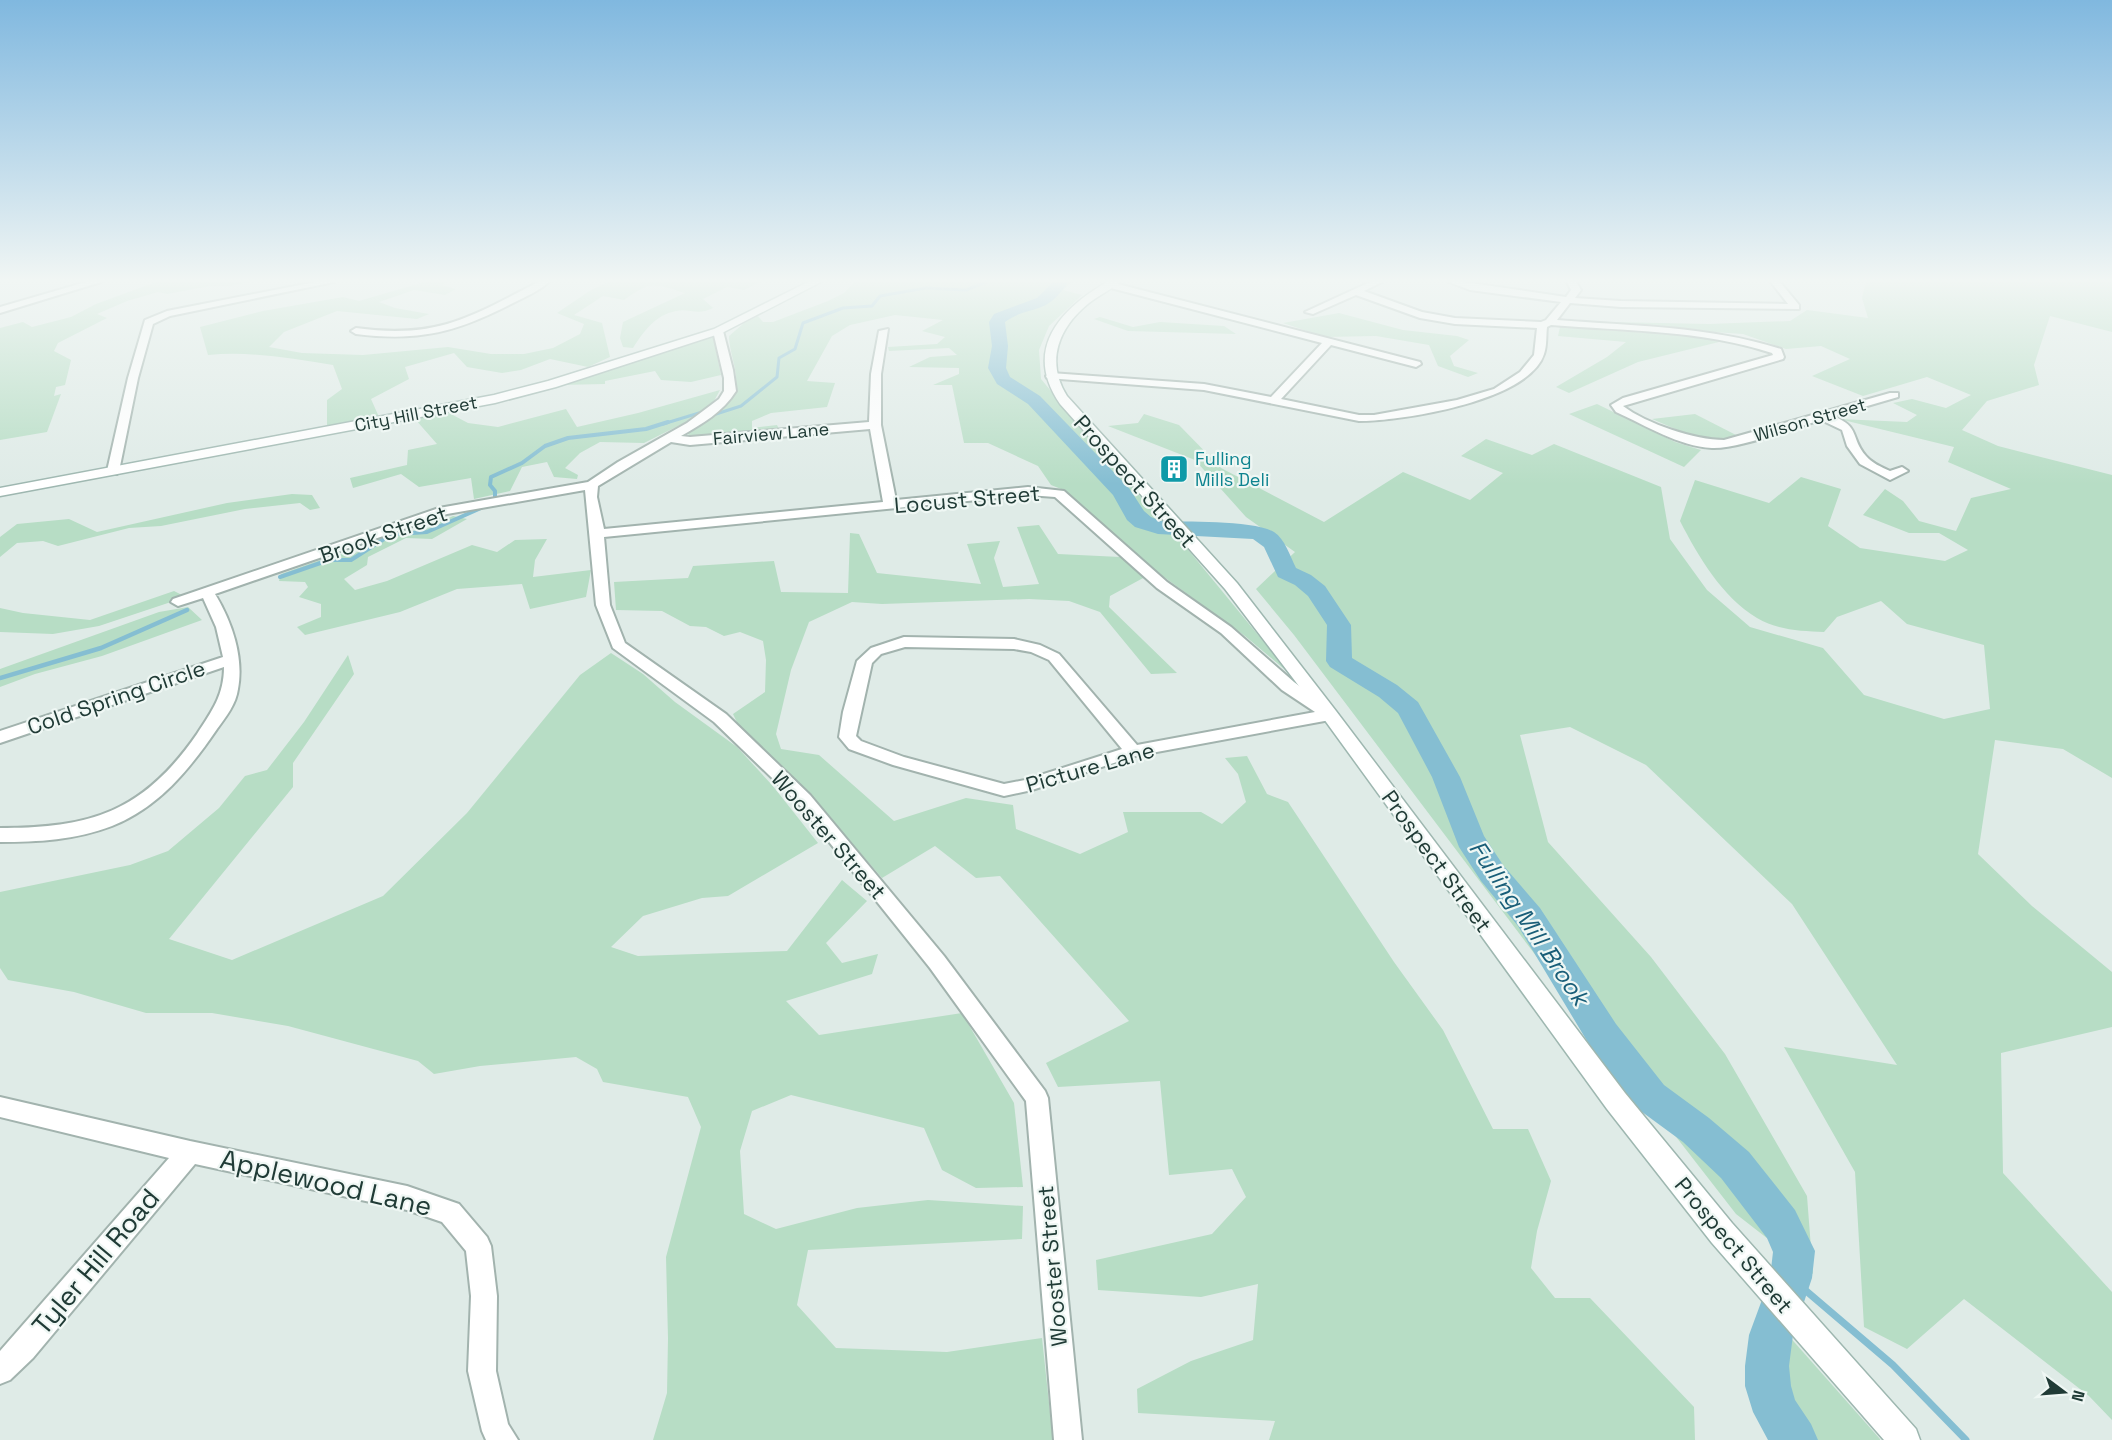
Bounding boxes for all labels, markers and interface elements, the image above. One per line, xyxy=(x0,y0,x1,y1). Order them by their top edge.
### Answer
street label: City Hill Street xyxy=(353,390,479,437)
street label: Wilson Street xyxy=(1751,392,1869,447)
street label: Prospect Street xyxy=(1068,409,1202,553)
street label: Fairview Lane xyxy=(712,417,830,450)
place label: Fulling Mills Deli xyxy=(1195,447,1269,491)
building icon: Fulling Mills Deli xyxy=(1158,453,1190,485)
street label: Locust Street xyxy=(893,479,1041,519)
street label: Brook Street xyxy=(315,499,451,569)
street label: Cold Spring Circle xyxy=(23,653,209,741)
street label: Picture Lane xyxy=(1022,735,1158,799)
street label: Wooster Street xyxy=(765,765,893,905)
street label: Prospect Street xyxy=(1376,784,1498,938)
water label: Fulling Mill Brook xyxy=(1463,834,1598,1014)
street label: Applewood Lane xyxy=(217,1141,435,1224)
street label: Prospect Street xyxy=(1669,1171,1799,1319)
street label: Tyler Hill Road xyxy=(24,1181,167,1342)
street label: Wooster Street xyxy=(1031,1184,1073,1348)
north arrow xyxy=(2034,1362,2094,1422)
text: N xyxy=(2066,1388,2090,1404)

